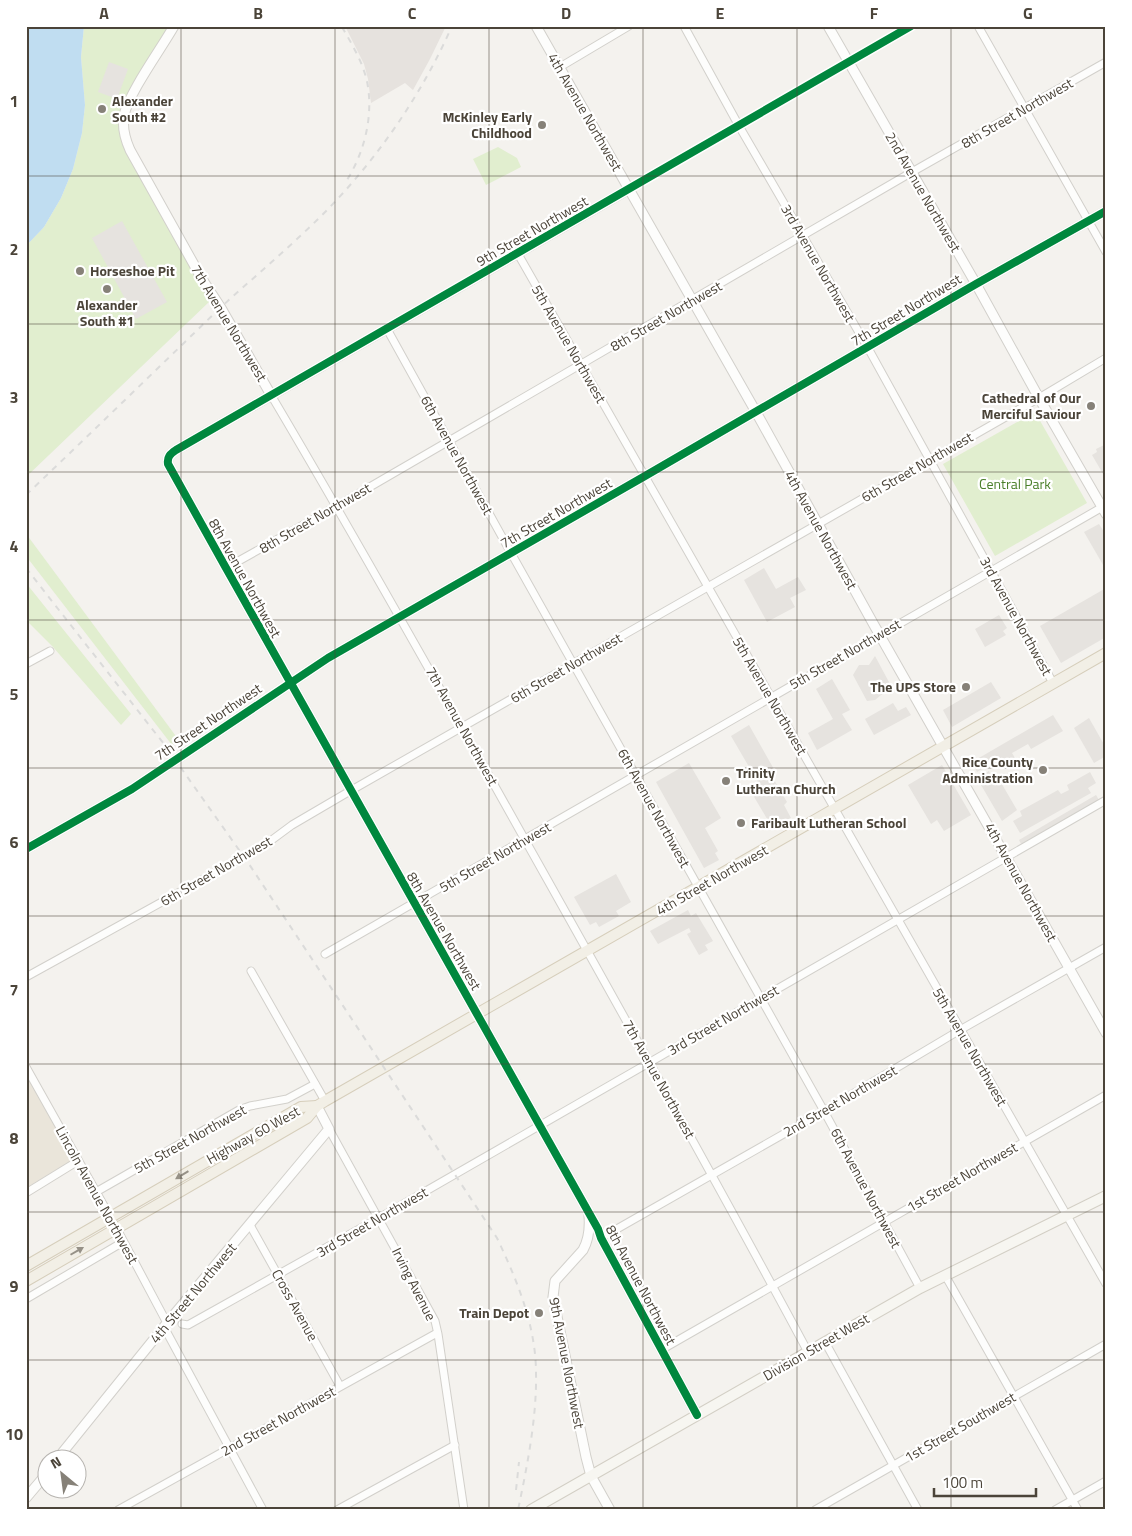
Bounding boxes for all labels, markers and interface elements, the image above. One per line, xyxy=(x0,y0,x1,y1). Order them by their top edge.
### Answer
text: A xyxy=(99,1,109,25)
text: B xyxy=(253,1,263,25)
text: C xyxy=(408,1,417,25)
text: D xyxy=(561,1,571,25)
text: E xyxy=(716,1,725,25)
text: F xyxy=(870,1,879,25)
text: G xyxy=(1023,1,1033,25)
street label: 4th Avenue Northwest xyxy=(543,49,628,175)
street label: 8th Street Northwest xyxy=(957,72,1076,153)
text: 1 xyxy=(10,89,18,113)
place label: Alexander South #2 xyxy=(112,90,173,127)
marker: Alexander South #2 xyxy=(96,103,108,115)
place label: McKinley Early Childhood xyxy=(442,106,532,143)
marker: McKinley Early Childhood xyxy=(536,119,548,131)
street label: 2nd Avenue Northwest xyxy=(880,128,967,256)
street label: 9th Street Northwest xyxy=(472,190,591,271)
street label: 3rd Avenue Northwest xyxy=(776,200,861,326)
text: 2 xyxy=(10,237,18,261)
place label: Horseshoe Pit xyxy=(90,260,175,281)
street label: 7th Avenue Northwest xyxy=(186,260,273,385)
marker: Horseshoe Pit xyxy=(74,265,86,277)
street label: 7th Street Northwest xyxy=(847,268,965,351)
street label: 8th Street Northwest xyxy=(606,275,725,356)
street label: 5th Avenue Northwest xyxy=(527,281,612,407)
marker: Alexander South #1 xyxy=(101,283,113,295)
place label: Alexander South #1 xyxy=(77,294,137,331)
text: 3 xyxy=(10,385,18,409)
place label: Cathedral of Our Merciful Saviour xyxy=(982,387,1081,424)
street label: 6th Avenue Northwest xyxy=(416,391,499,518)
marker: Cathedral of Our Merciful Saviour xyxy=(1085,400,1097,412)
street label: 6th Street Northwest xyxy=(857,426,976,507)
street label: 4th Avenue Northwest xyxy=(780,466,863,593)
street label: 7th Street Northwest xyxy=(496,472,615,553)
park label: Central Park xyxy=(979,473,1051,494)
street label: 8th Street Northwest xyxy=(255,477,374,558)
street label: 8th Avenue Northwest xyxy=(204,514,287,641)
text: 4 xyxy=(10,534,19,558)
street label: 3rd Avenue Northwest xyxy=(975,553,1058,679)
street label: 5th Street Northwest xyxy=(785,613,904,694)
street label: 6th Street Northwest xyxy=(506,627,625,708)
street label: 5th Avenue Northwest xyxy=(728,633,813,759)
street label: 7th Avenue Northwest xyxy=(421,662,504,789)
place label: The UPS Store xyxy=(870,676,956,697)
street label: 7th Street Northwest xyxy=(150,678,266,765)
marker: The UPS Store xyxy=(960,681,972,693)
text: 5 xyxy=(10,682,19,706)
street label: 6th Avenue Northwest xyxy=(613,744,696,871)
place label: Rice County Administration xyxy=(942,751,1033,788)
place label: Trinity Lutheran Church xyxy=(736,762,836,799)
marker: Rice County Administration xyxy=(1037,764,1049,776)
marker: Trinity Lutheran Church xyxy=(720,775,732,787)
place label: Faribault Lutheran School xyxy=(751,812,906,833)
street label: 5th Street Northwest xyxy=(435,816,554,897)
marker: Faribault Lutheran School xyxy=(735,817,747,829)
street label: 4th Avenue Northwest xyxy=(980,818,1063,945)
text: 6 xyxy=(10,830,19,854)
street label: 6th Street Northwest xyxy=(156,830,275,911)
street label: 4th Street Northwest xyxy=(652,839,771,920)
street label: 8th Avenue Northwest xyxy=(402,868,487,994)
text: 7 xyxy=(10,978,18,1002)
street label: 3rd Street Northwest xyxy=(663,979,782,1060)
street label: 5th Avenue Northwest xyxy=(928,984,1013,1110)
street label: 7th Avenue Northwest xyxy=(618,1015,701,1142)
street label: 2nd Street Northwest xyxy=(779,1059,901,1142)
street label: 5th Street Northwest xyxy=(130,1099,250,1178)
street label: Highway 60 West xyxy=(202,1100,303,1169)
street label: Lincoln Avenue Northwest xyxy=(51,1122,144,1267)
street label: 6th Avenue Northwest xyxy=(826,1124,907,1252)
text: 8 xyxy=(10,1126,19,1150)
street label: 1st Street Northwest xyxy=(903,1136,1021,1217)
one-way arrow xyxy=(175,1171,188,1180)
street label: 3rd Street Northwest xyxy=(312,1181,431,1262)
street label: 8th Avenue Northwest xyxy=(601,1221,682,1349)
street label: 4th Street Northwest xyxy=(144,1238,241,1348)
street label: Irving Avenue xyxy=(387,1244,442,1324)
one-way arrow xyxy=(71,1247,84,1256)
street label: Cross Avenue xyxy=(267,1265,324,1345)
text: 9 xyxy=(10,1274,19,1298)
street label: 9th Avenue Northwest xyxy=(544,1295,591,1430)
place label: Train Depot xyxy=(459,1302,529,1323)
marker: Train Depot xyxy=(533,1307,545,1319)
street label: Division Street West xyxy=(759,1308,873,1385)
street label: 2nd Street Northwest xyxy=(217,1380,339,1461)
street label: 1st Street Southwest xyxy=(900,1386,1019,1467)
text: 10 xyxy=(5,1422,23,1446)
north arrow xyxy=(38,1448,88,1498)
text: N xyxy=(46,1451,65,1474)
scale bar xyxy=(934,1466,1037,1498)
text: 100 m xyxy=(942,1471,983,1494)

